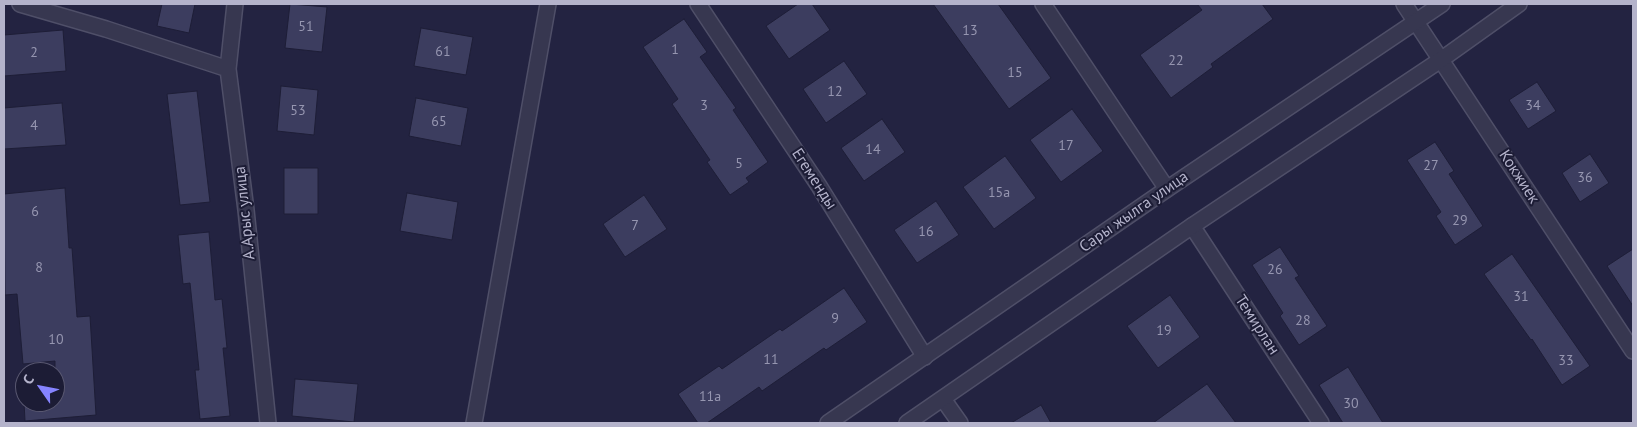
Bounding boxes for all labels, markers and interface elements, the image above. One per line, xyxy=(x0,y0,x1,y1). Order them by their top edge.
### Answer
house number: 51 xyxy=(298,19,314,35)
house number: 13 xyxy=(962,23,978,39)
house number: 1 xyxy=(671,42,679,58)
house number: 61 xyxy=(435,44,451,60)
house number: 2 xyxy=(30,45,38,61)
house number: 22 xyxy=(1168,53,1184,69)
house number: 15 xyxy=(1007,65,1023,81)
house number: 12 xyxy=(827,84,843,100)
house number: 3 xyxy=(700,98,708,114)
house number: 34 xyxy=(1525,98,1541,114)
house number: 53 xyxy=(290,103,306,119)
house number: 65 xyxy=(431,114,447,130)
house number: 4 xyxy=(30,118,38,134)
house number: 17 xyxy=(1058,138,1074,154)
house number: 14 xyxy=(865,142,881,158)
street label: Егеменды xyxy=(787,145,841,213)
street label: Кокжиек xyxy=(1495,147,1543,207)
house number: 5 xyxy=(735,156,743,172)
house number: 27 xyxy=(1423,158,1439,174)
street label: А.Арыс улица xyxy=(231,165,259,261)
street label: Сары жылга улица xyxy=(1076,167,1192,257)
house number: 36 xyxy=(1577,170,1593,186)
house number: 15а xyxy=(988,185,1010,201)
house number: 6 xyxy=(31,204,39,220)
house number: 29 xyxy=(1452,213,1468,229)
house number: 7 xyxy=(631,218,639,234)
house number: 16 xyxy=(918,224,934,240)
house number: 8 xyxy=(35,260,43,276)
house number: 26 xyxy=(1267,262,1283,278)
house number: 31 xyxy=(1513,289,1529,305)
street label: Темирлан xyxy=(1231,292,1283,358)
house number: 9 xyxy=(831,311,839,327)
house number: 28 xyxy=(1295,313,1311,329)
house number: 19 xyxy=(1156,323,1172,339)
house number: 10 xyxy=(48,332,64,348)
house number: 11 xyxy=(763,352,779,368)
house number: 33 xyxy=(1558,353,1574,369)
north arrow xyxy=(15,362,65,412)
text: С xyxy=(19,371,38,388)
house number: 11а xyxy=(699,389,721,405)
house number: 30 xyxy=(1343,396,1359,412)

